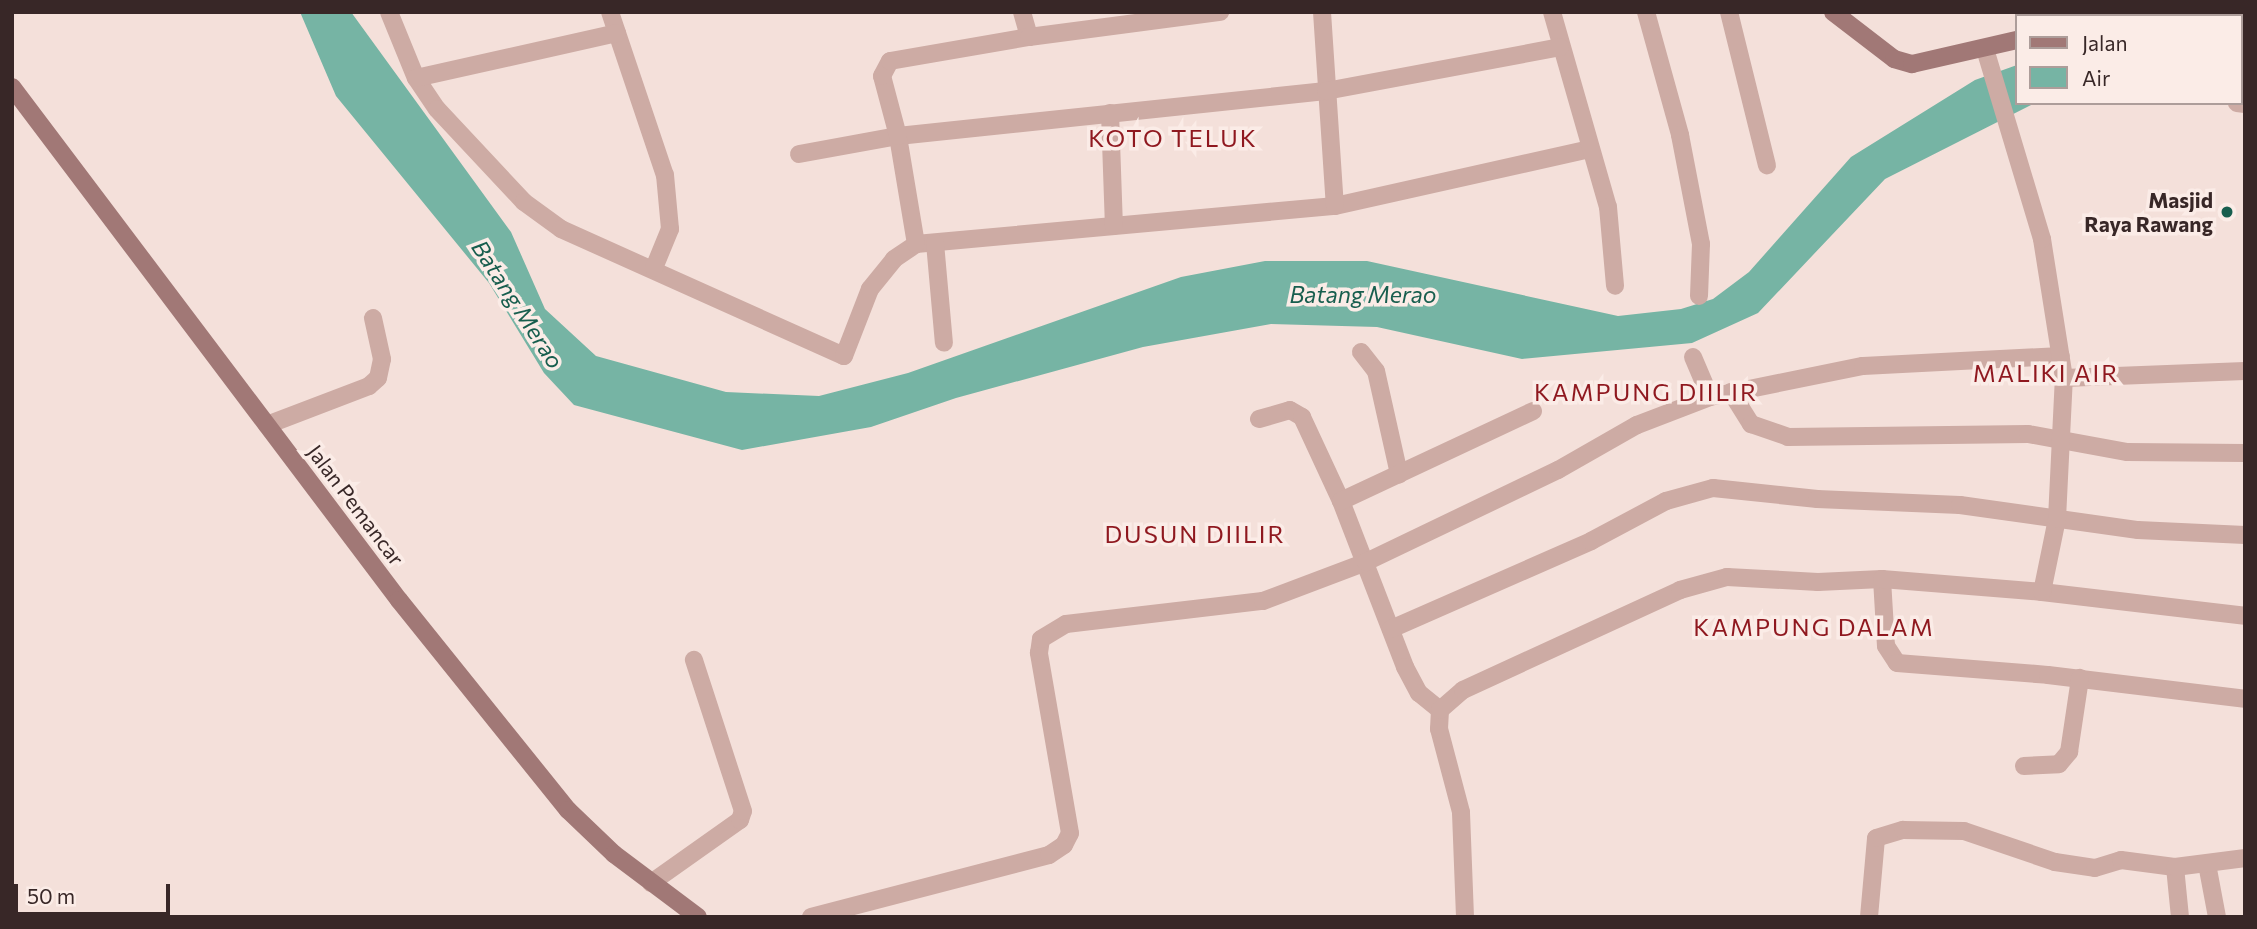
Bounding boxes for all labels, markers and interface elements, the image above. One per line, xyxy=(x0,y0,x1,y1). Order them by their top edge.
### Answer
legend xyxy=(2016,14,2243,105)
text: Jalan xyxy=(2082,30,2127,55)
text: Air xyxy=(2082,65,2110,90)
district label: KOTO TELUK xyxy=(1089,124,1257,152)
place label: Masjid Raya Rawang xyxy=(2084,187,2213,237)
marker: Masjid Raya Rawang xyxy=(2219,204,2235,220)
water label: Batang Merao xyxy=(466,235,570,373)
water label: Batang Merao xyxy=(1289,280,1437,308)
district label: MALIKI AIR xyxy=(1974,359,2118,387)
district label: KAMPUNG DIILIR xyxy=(1536,378,1756,406)
street label: Jalan Pemancar xyxy=(302,440,410,570)
district label: DUSUN DIILIR xyxy=(1106,520,1284,548)
district label: KAMPUNG DALAM xyxy=(1695,613,1933,641)
scale bar xyxy=(18,870,173,914)
text: 50 m xyxy=(27,883,75,908)

